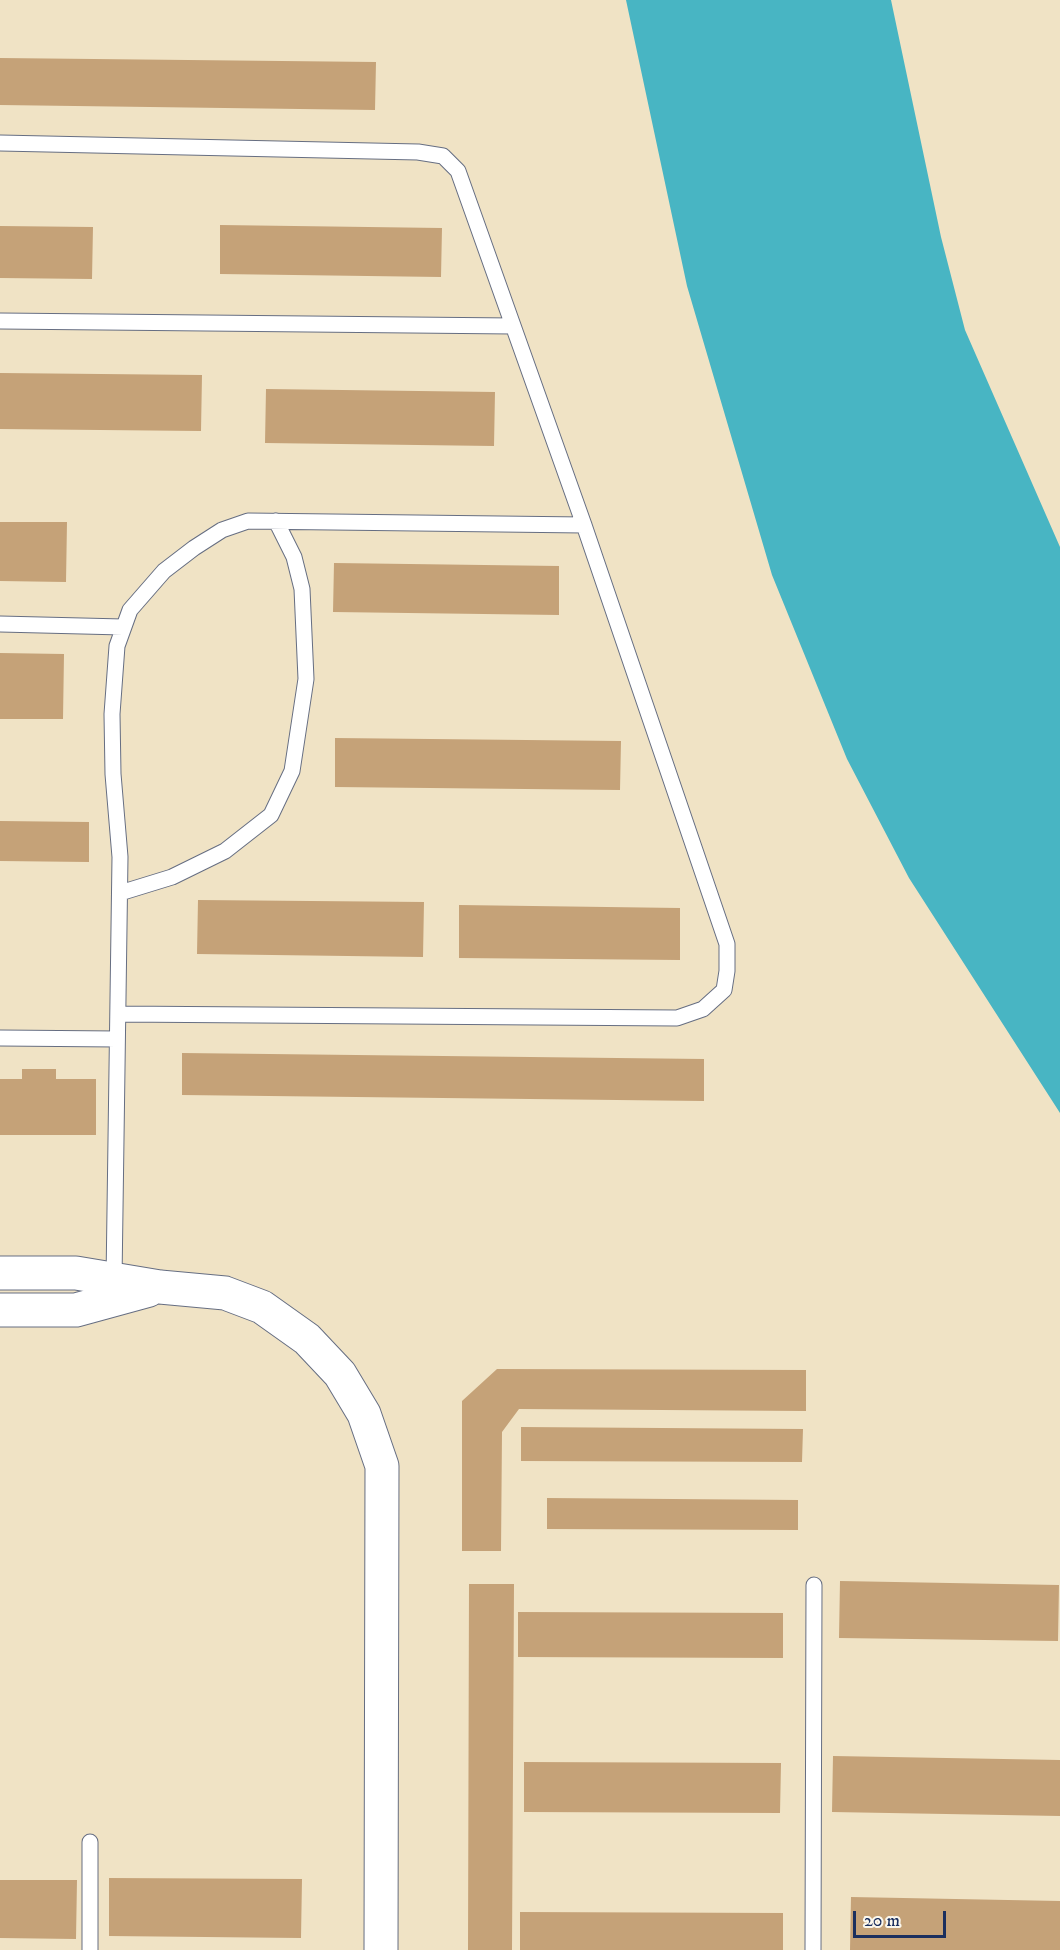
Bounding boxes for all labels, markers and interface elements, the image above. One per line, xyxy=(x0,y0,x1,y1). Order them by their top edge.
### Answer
scale bar xyxy=(856,1899,949,1937)
text: 20 m xyxy=(864,1910,900,1932)

